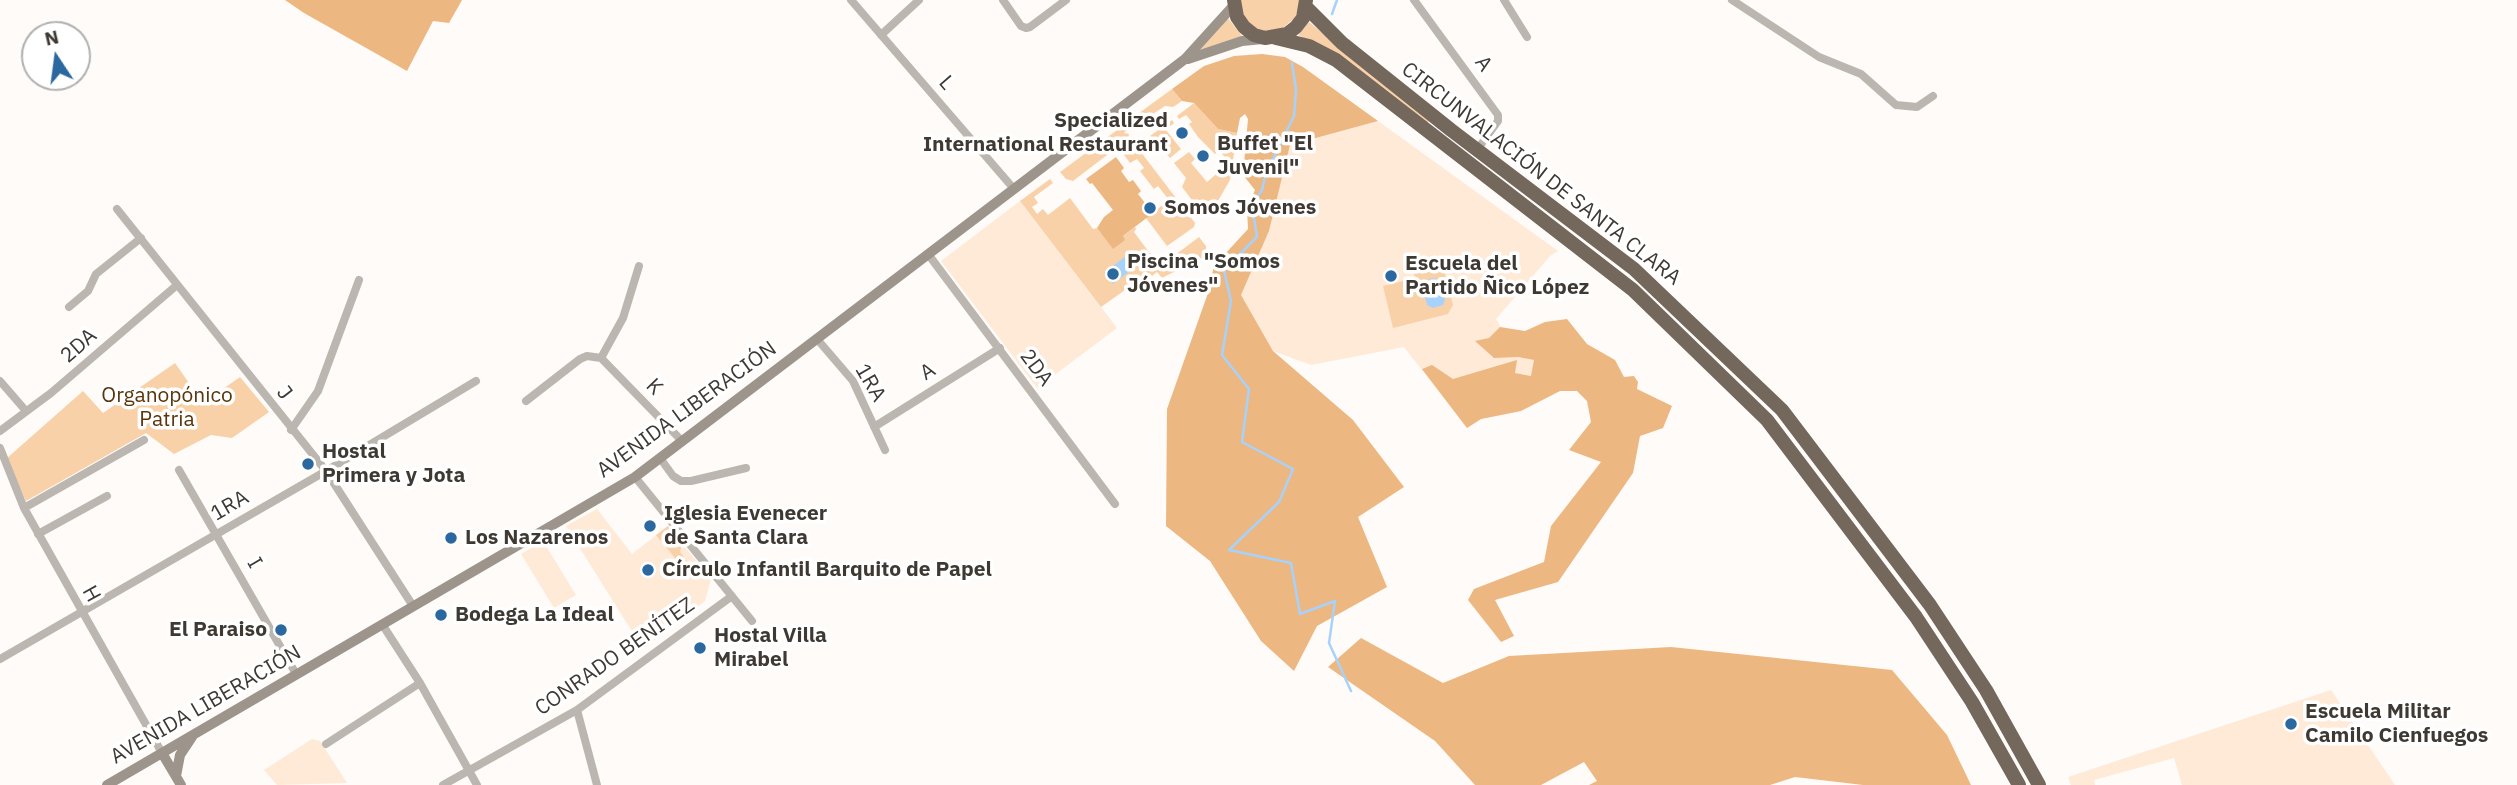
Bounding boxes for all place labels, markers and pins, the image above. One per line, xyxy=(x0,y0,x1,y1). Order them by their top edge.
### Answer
place label: Specialized International Restaurant xyxy=(923,108,1168,158)
marker: Specialized International Restaurant xyxy=(1174,125,1190,141)
place label: Buffet "El Juvenil" xyxy=(1217,131,1313,181)
marker: Buffet "El Juvenil" xyxy=(1195,148,1211,164)
place label: Somos Jóvenes xyxy=(1164,195,1316,221)
marker: Somos Jóvenes xyxy=(1142,200,1158,216)
place label: Piscina "Somos Jóvenes" xyxy=(1127,249,1280,299)
place label: Escuela del Partido Ñico López xyxy=(1405,251,1589,301)
marker: Piscina "Somos Jóvenes" xyxy=(1105,266,1121,282)
marker: Escuela del Partido Ñico López xyxy=(1383,268,1399,284)
place label: Hostal Primera y Jota xyxy=(322,439,465,489)
marker: Hostal Primera y Jota xyxy=(300,456,316,472)
place label: Iglesia Evenecer de Santa Clara xyxy=(664,501,827,551)
marker: Iglesia Evenecer de Santa Clara xyxy=(642,518,658,534)
place label: Los Nazarenos xyxy=(465,525,608,551)
marker: Los Nazarenos xyxy=(443,530,459,546)
place label: Círculo Infantil Barquito de Papel xyxy=(662,557,992,583)
marker: Círculo Infantil Barquito de Papel xyxy=(640,562,656,578)
place label: Bodega La Ideal xyxy=(455,602,614,628)
marker: Bodega La Ideal xyxy=(433,607,449,623)
place label: El Paraiso xyxy=(169,617,267,643)
marker: El Paraiso xyxy=(273,622,289,638)
place label: Hostal Villa Mirabel xyxy=(714,623,827,673)
marker: Hostal Villa Mirabel xyxy=(692,640,708,656)
place label: Escuela Militar Camilo Cienfuegos xyxy=(2305,699,2488,749)
marker: Escuela Militar Camilo Cienfuegos xyxy=(2283,716,2299,732)

